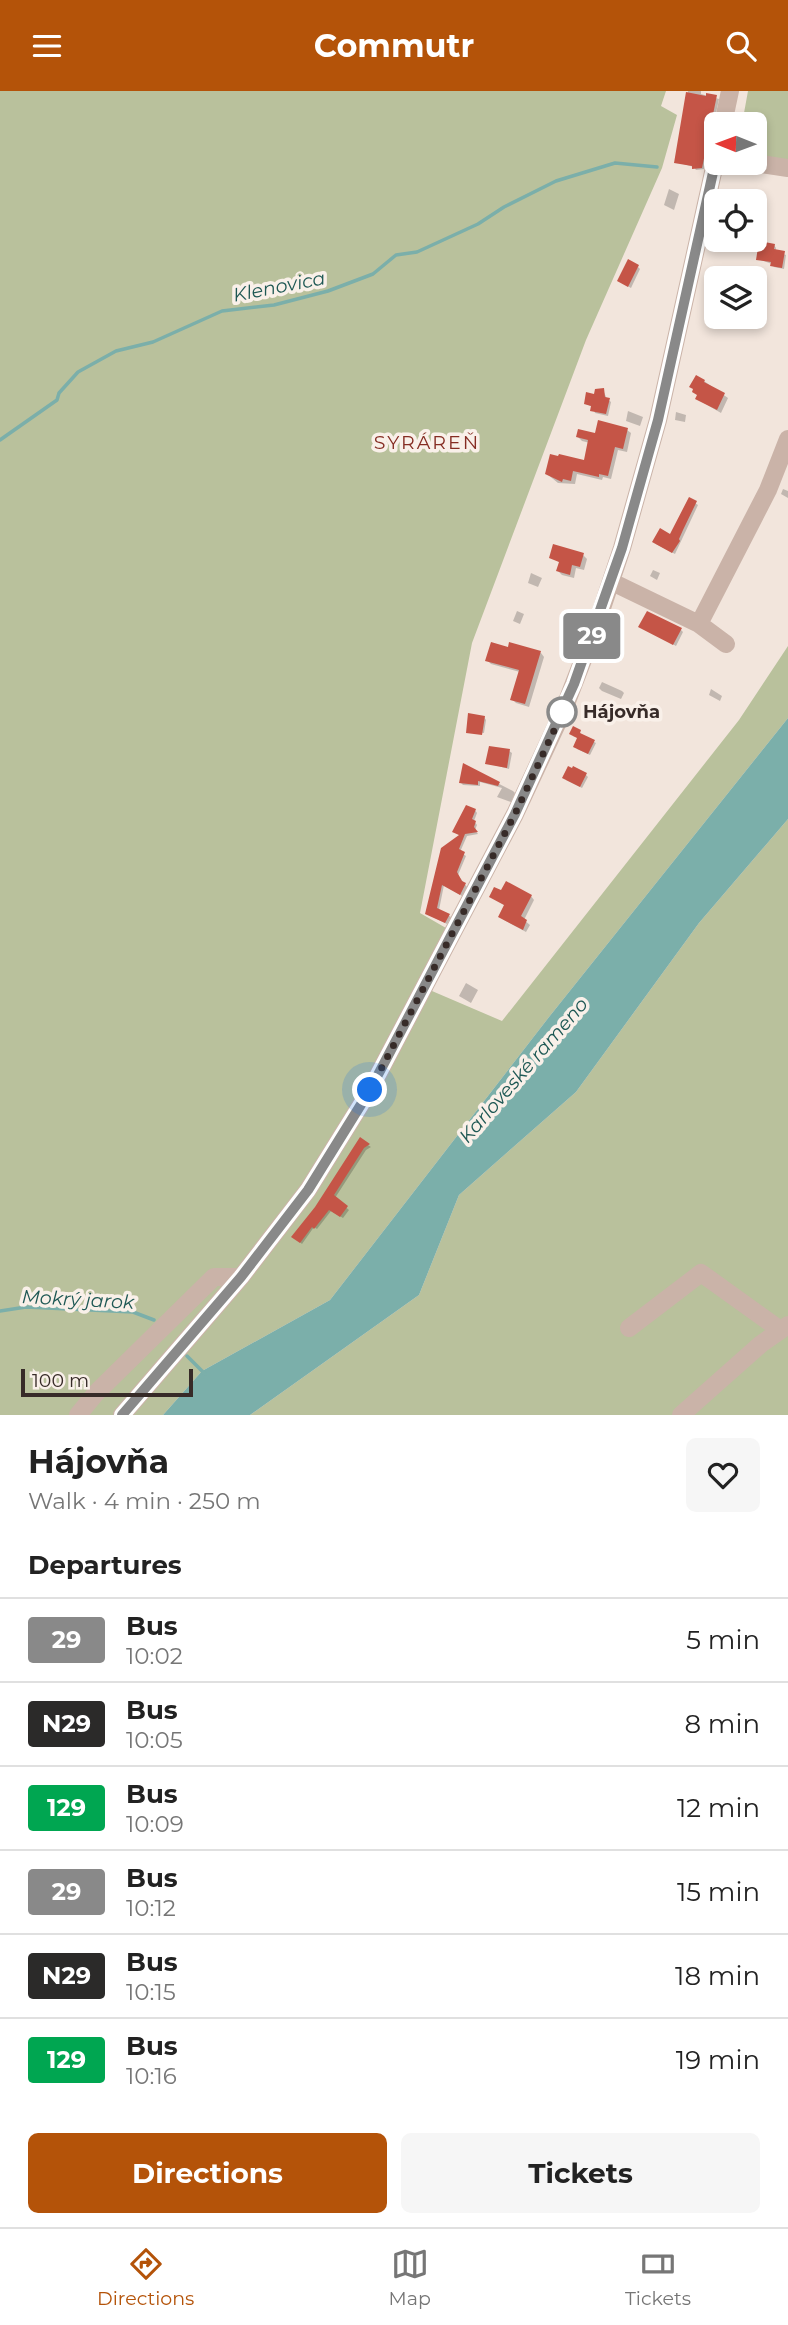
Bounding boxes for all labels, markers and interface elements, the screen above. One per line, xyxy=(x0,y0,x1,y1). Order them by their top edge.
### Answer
text: Commutr xyxy=(314,26,474,65)
icon: menu xyxy=(28,27,66,65)
icon: search xyxy=(722,27,760,65)
north arrow xyxy=(704,112,766,175)
map controls xyxy=(704,112,767,329)
button: locate xyxy=(704,189,767,252)
water label: Klenovica xyxy=(231,266,327,307)
button: layers xyxy=(704,266,767,329)
district label: SYRÁREŇ xyxy=(374,431,480,454)
line badge: 29 xyxy=(560,613,624,659)
text: 29 xyxy=(577,621,607,650)
marker: Hájovňa xyxy=(547,697,577,727)
place label: Hájovňa xyxy=(583,701,660,723)
water label: Karloveské rameno xyxy=(454,993,593,1148)
your location xyxy=(352,1072,387,1107)
water label: Mokrý jarok xyxy=(21,1285,136,1314)
scale bar xyxy=(21,1366,192,1398)
text: 100 m xyxy=(32,1369,89,1392)
button: heart xyxy=(686,1438,760,1512)
text: Hájovňa xyxy=(28,1441,169,1481)
text: Walk · 4 min · 250 m xyxy=(28,1487,261,1515)
text: Departures xyxy=(28,1549,182,1581)
text: Bus xyxy=(126,1610,178,1642)
text: 5 min xyxy=(686,1624,760,1656)
text: 29 xyxy=(52,1625,81,1654)
text: 10:02 xyxy=(126,1642,183,1670)
text: Bus xyxy=(126,1694,178,1726)
text: 8 min xyxy=(684,1708,760,1740)
text: N29 xyxy=(42,1709,91,1738)
text: 10:05 xyxy=(126,1726,183,1754)
text: Bus xyxy=(126,1778,178,1810)
text: 12 min xyxy=(677,1792,760,1824)
text: 129 xyxy=(47,1793,86,1822)
text: 10:09 xyxy=(126,1810,184,1838)
text: Bus xyxy=(126,1862,178,1894)
text: 15 min xyxy=(677,1876,760,1908)
text: 29 xyxy=(52,1877,81,1906)
text: 10:12 xyxy=(126,1894,176,1922)
text: Bus xyxy=(126,1946,178,1978)
text: 18 min xyxy=(675,1960,760,1992)
text: N29 xyxy=(42,1961,91,1990)
text: 10:15 xyxy=(126,1978,176,2006)
text: Bus xyxy=(126,2030,178,2062)
text: 19 min xyxy=(676,2044,760,2076)
text: 129 xyxy=(47,2045,86,2074)
text: 10:16 xyxy=(126,2062,177,2090)
button: Directions xyxy=(28,2133,387,2213)
button: Tickets xyxy=(401,2133,760,2213)
tab: Directions xyxy=(97,2245,194,2310)
tab: Map xyxy=(389,2245,431,2310)
tab: Tickets xyxy=(625,2245,691,2310)

